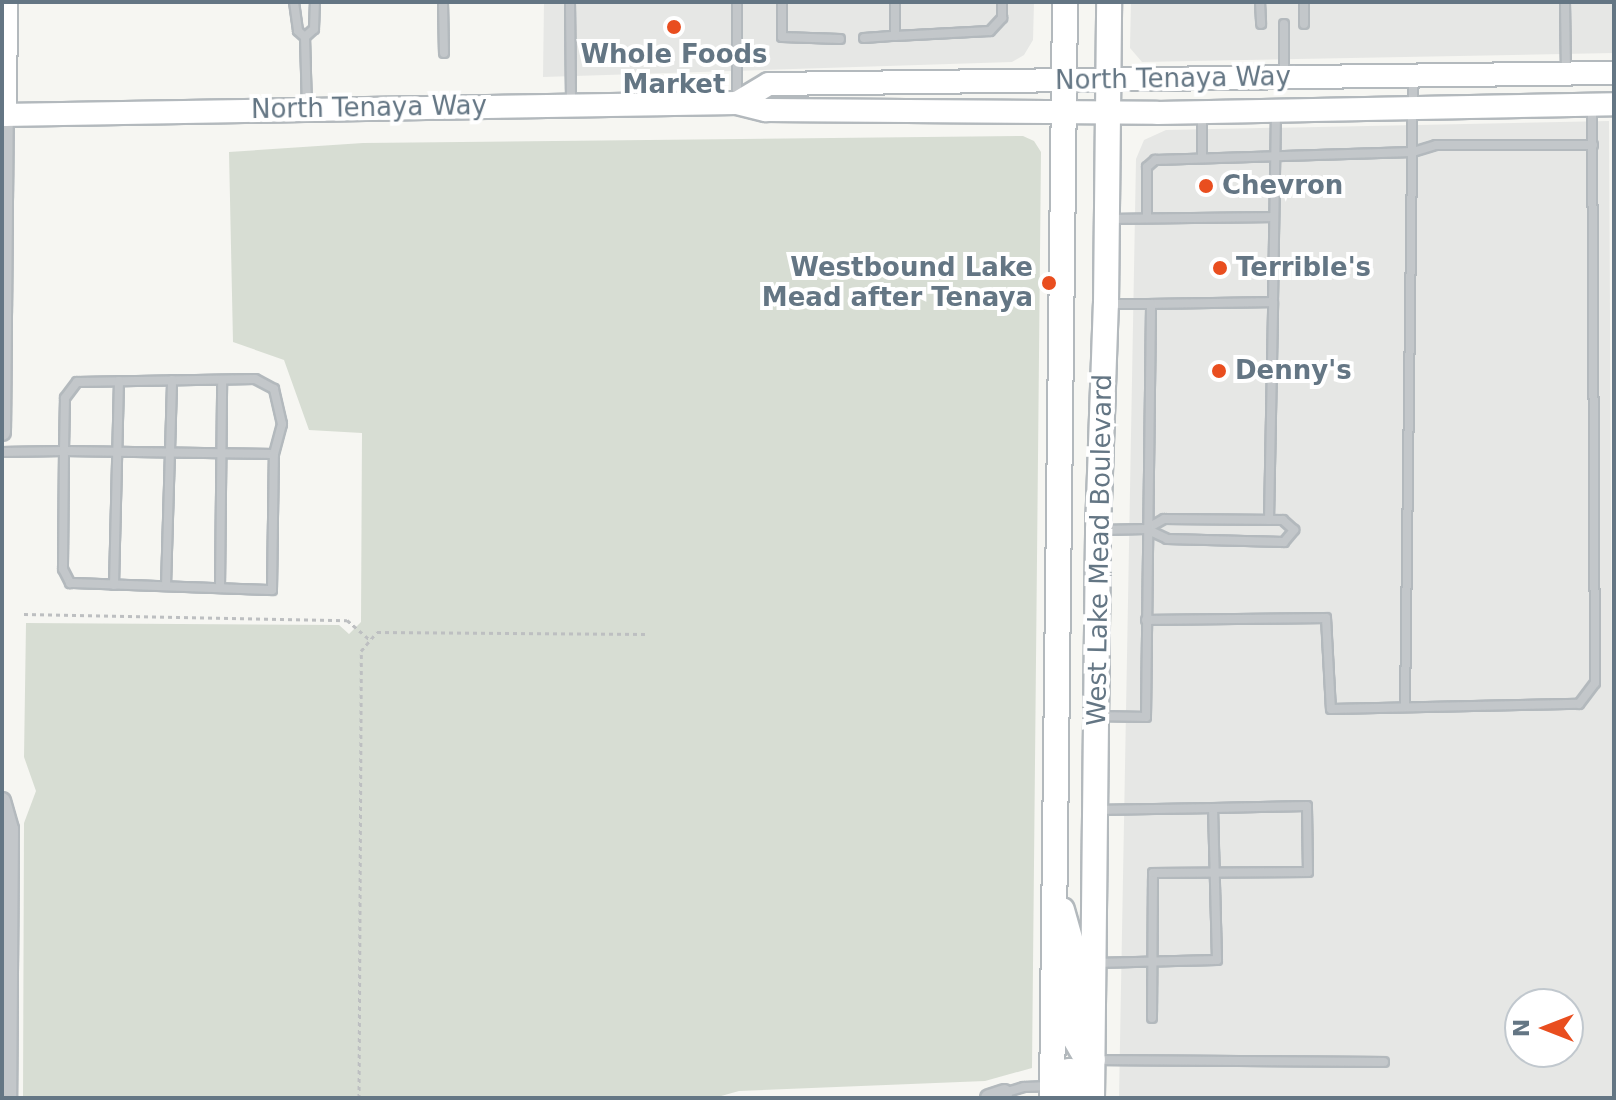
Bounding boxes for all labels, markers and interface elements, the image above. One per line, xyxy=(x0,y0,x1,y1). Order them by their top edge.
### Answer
marker: Whole Foods Market xyxy=(665,18,683,36)
place label: Whole Foods Market xyxy=(580,39,768,100)
street label: North Tenaya Way xyxy=(1055,61,1291,97)
street label: North Tenaya Way xyxy=(251,90,487,126)
place label: Chevron xyxy=(1222,170,1343,202)
marker: Chevron xyxy=(1197,177,1215,195)
place label: Westbound Lake Mead after Tenaya xyxy=(762,252,1033,314)
place label: Terrible's xyxy=(1236,252,1371,284)
marker: Terrible's xyxy=(1211,259,1229,277)
marker: Westbound Lake Mead after Tenaya xyxy=(1040,274,1058,292)
place label: Denny's xyxy=(1235,355,1352,387)
marker: Denny's xyxy=(1210,362,1228,380)
street label: West Lake Mead Boulevard xyxy=(1081,374,1119,726)
north arrow xyxy=(1504,988,1584,1068)
text: N xyxy=(1509,1019,1534,1037)

